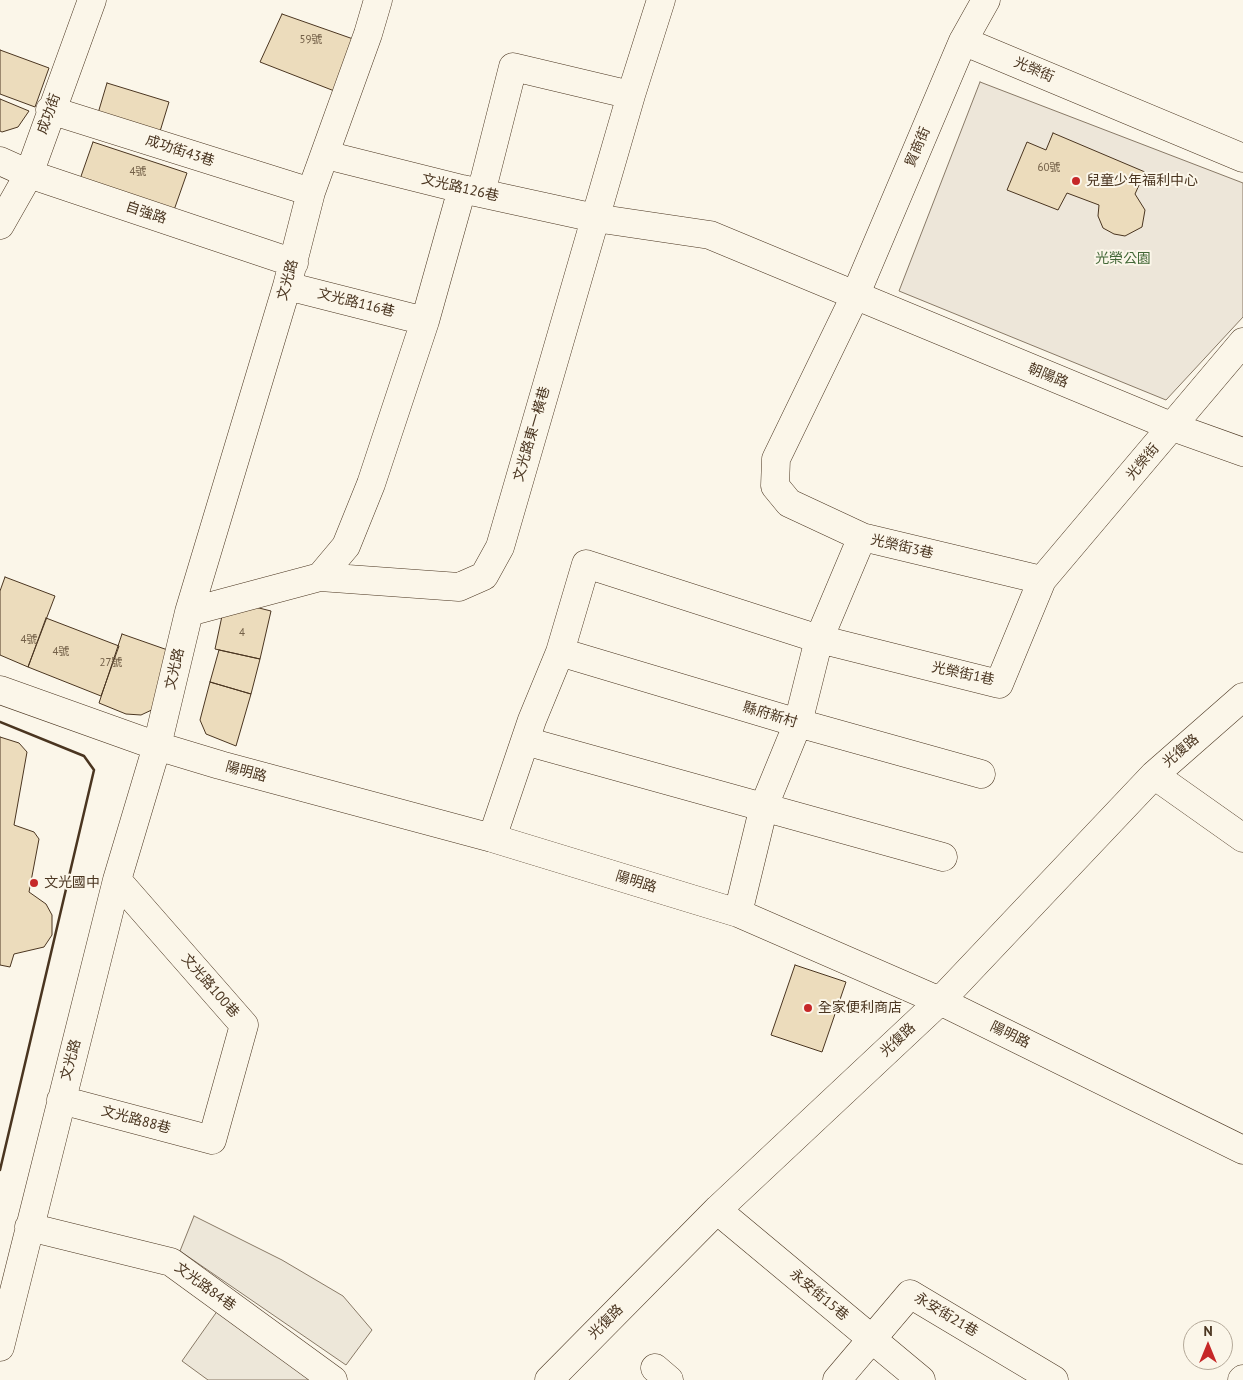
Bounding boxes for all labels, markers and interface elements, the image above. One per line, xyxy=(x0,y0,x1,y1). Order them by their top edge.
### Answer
house number: 59號 xyxy=(300,33,322,47)
street label: 光榮街 xyxy=(1011,54,1057,86)
street label: 成功街 xyxy=(34,91,64,137)
street label: 貿商街 xyxy=(902,124,934,170)
street label: 成功街43巷 xyxy=(144,132,216,170)
house number: 60號 xyxy=(1038,161,1060,175)
house number: 4號 xyxy=(130,165,146,179)
street label: 文光路126巷 xyxy=(420,171,500,205)
place label: 兒童少年福利中心 xyxy=(1086,173,1198,189)
marker: 兒童少年福利中心 xyxy=(1070,175,1082,187)
street label: 自強路 xyxy=(123,199,169,227)
park label: 光榮公園 xyxy=(1095,251,1151,267)
street label: 文光路 xyxy=(274,257,302,303)
street label: 文光路116巷 xyxy=(316,285,396,321)
street label: 朝陽路 xyxy=(1025,360,1071,392)
street label: 文光路東一橫巷 xyxy=(510,385,554,483)
street label: 光榮街 xyxy=(1123,441,1163,483)
street label: 光榮街3巷 xyxy=(869,532,935,562)
house number: 4 xyxy=(239,626,245,640)
house number: 4號 xyxy=(21,633,37,647)
house number: 4號 xyxy=(53,645,69,659)
street label: 文光路 xyxy=(162,647,188,691)
house number: 27號 xyxy=(100,656,122,670)
street label: 光榮街1巷 xyxy=(930,659,996,689)
street label: 縣府新村 xyxy=(741,699,799,731)
street label: 光復路 xyxy=(1160,731,1202,771)
street label: 陽明路 xyxy=(224,758,268,786)
street label: 陽明路 xyxy=(613,868,659,896)
place label: 文光國中 xyxy=(44,875,100,891)
marker: 文光國中 xyxy=(28,877,40,889)
street label: 文光路100巷 xyxy=(178,951,242,1021)
place label: 全家便利商店 xyxy=(818,1000,902,1016)
marker: 全家便利商店 xyxy=(802,1002,814,1014)
street label: 陽明路 xyxy=(987,1018,1033,1052)
street label: 光復路 xyxy=(877,1020,919,1060)
street label: 文光路 xyxy=(57,1038,85,1082)
street label: 文光路88巷 xyxy=(99,1103,173,1137)
street label: 文光路84巷 xyxy=(171,1259,239,1315)
street label: 永安街15巷 xyxy=(786,1266,852,1324)
street label: 永安街21巷 xyxy=(911,1289,981,1341)
street label: 光復路 xyxy=(585,1301,627,1343)
north arrow xyxy=(1183,1320,1233,1370)
text: N xyxy=(1203,1322,1213,1340)

